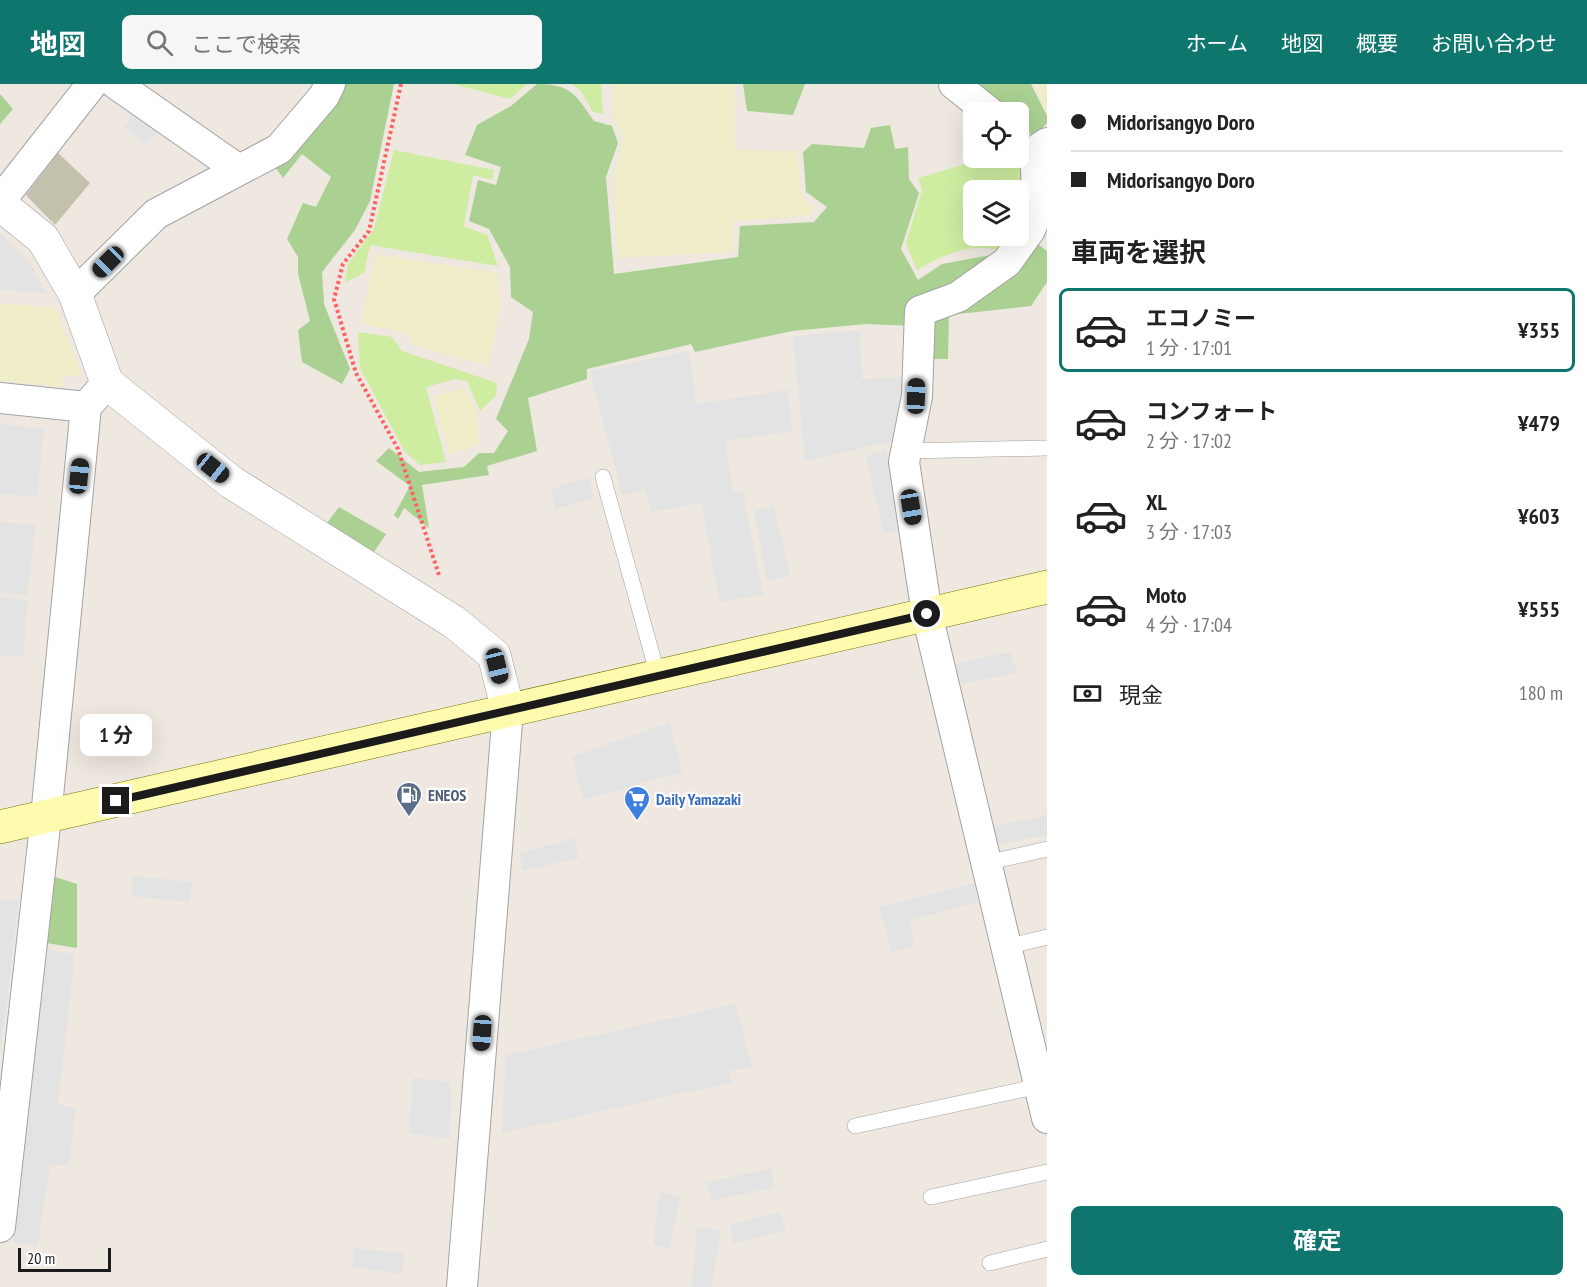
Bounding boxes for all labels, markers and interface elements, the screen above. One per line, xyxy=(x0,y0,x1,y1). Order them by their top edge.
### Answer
search box xyxy=(122,15,542,69)
text: 地図 xyxy=(30,25,86,62)
icon: search xyxy=(143,26,176,59)
text: ここで検索 xyxy=(191,30,301,58)
text: ホーム xyxy=(1186,30,1248,57)
text: 地図 xyxy=(1281,30,1323,57)
text: 概要 xyxy=(1356,30,1398,57)
text: お問い合わせ xyxy=(1431,30,1557,57)
map controls xyxy=(963,102,1029,246)
button: locate xyxy=(963,102,1029,168)
text: Midorisangyo Doro xyxy=(1107,108,1255,136)
text: Midorisangyo Doro xyxy=(1107,166,1255,194)
button: layers xyxy=(963,180,1029,246)
text: 車両を選択 xyxy=(1071,235,1206,269)
car xyxy=(89,243,127,281)
icon: car xyxy=(1074,303,1128,357)
text: エコノミー xyxy=(1146,304,1256,332)
text: ¥355 xyxy=(1518,316,1560,344)
text: 1 分 · 17:01 xyxy=(1146,335,1232,361)
car xyxy=(906,378,926,414)
icon: car xyxy=(1074,396,1128,450)
text: コンフォート xyxy=(1146,397,1277,425)
text: ¥479 xyxy=(1518,409,1560,437)
text: 2 分 · 17:02 xyxy=(1146,428,1232,454)
car xyxy=(193,450,233,486)
car xyxy=(68,457,90,495)
car xyxy=(899,488,923,526)
text: XL xyxy=(1146,488,1167,516)
icon: car xyxy=(1074,489,1128,543)
text: ¥603 xyxy=(1518,502,1560,530)
text: 3 分 · 17:03 xyxy=(1146,519,1232,545)
text: Moto xyxy=(1146,581,1187,609)
icon: car xyxy=(1074,582,1128,636)
text: ¥555 xyxy=(1518,595,1560,623)
route start xyxy=(913,600,940,627)
text: 4 分 · 17:04 xyxy=(1146,612,1232,638)
car xyxy=(484,646,510,686)
icon: cash xyxy=(1071,677,1104,710)
text: 180 m xyxy=(1519,680,1563,706)
text: 現金 xyxy=(1119,681,1163,709)
callout: 1 分 xyxy=(80,714,152,756)
text: 1 分 xyxy=(99,722,133,748)
fuel station icon: ENEOS xyxy=(394,780,424,818)
supermarket icon: Daily Yamazaki xyxy=(622,784,652,822)
place label: ENEOS xyxy=(428,785,466,805)
route end xyxy=(102,787,129,814)
place label: Daily Yamazaki xyxy=(656,789,742,809)
car xyxy=(472,1014,492,1052)
button: 確定 xyxy=(1071,1206,1563,1275)
scale bar xyxy=(18,1245,111,1272)
text: 20 m xyxy=(27,1248,55,1268)

